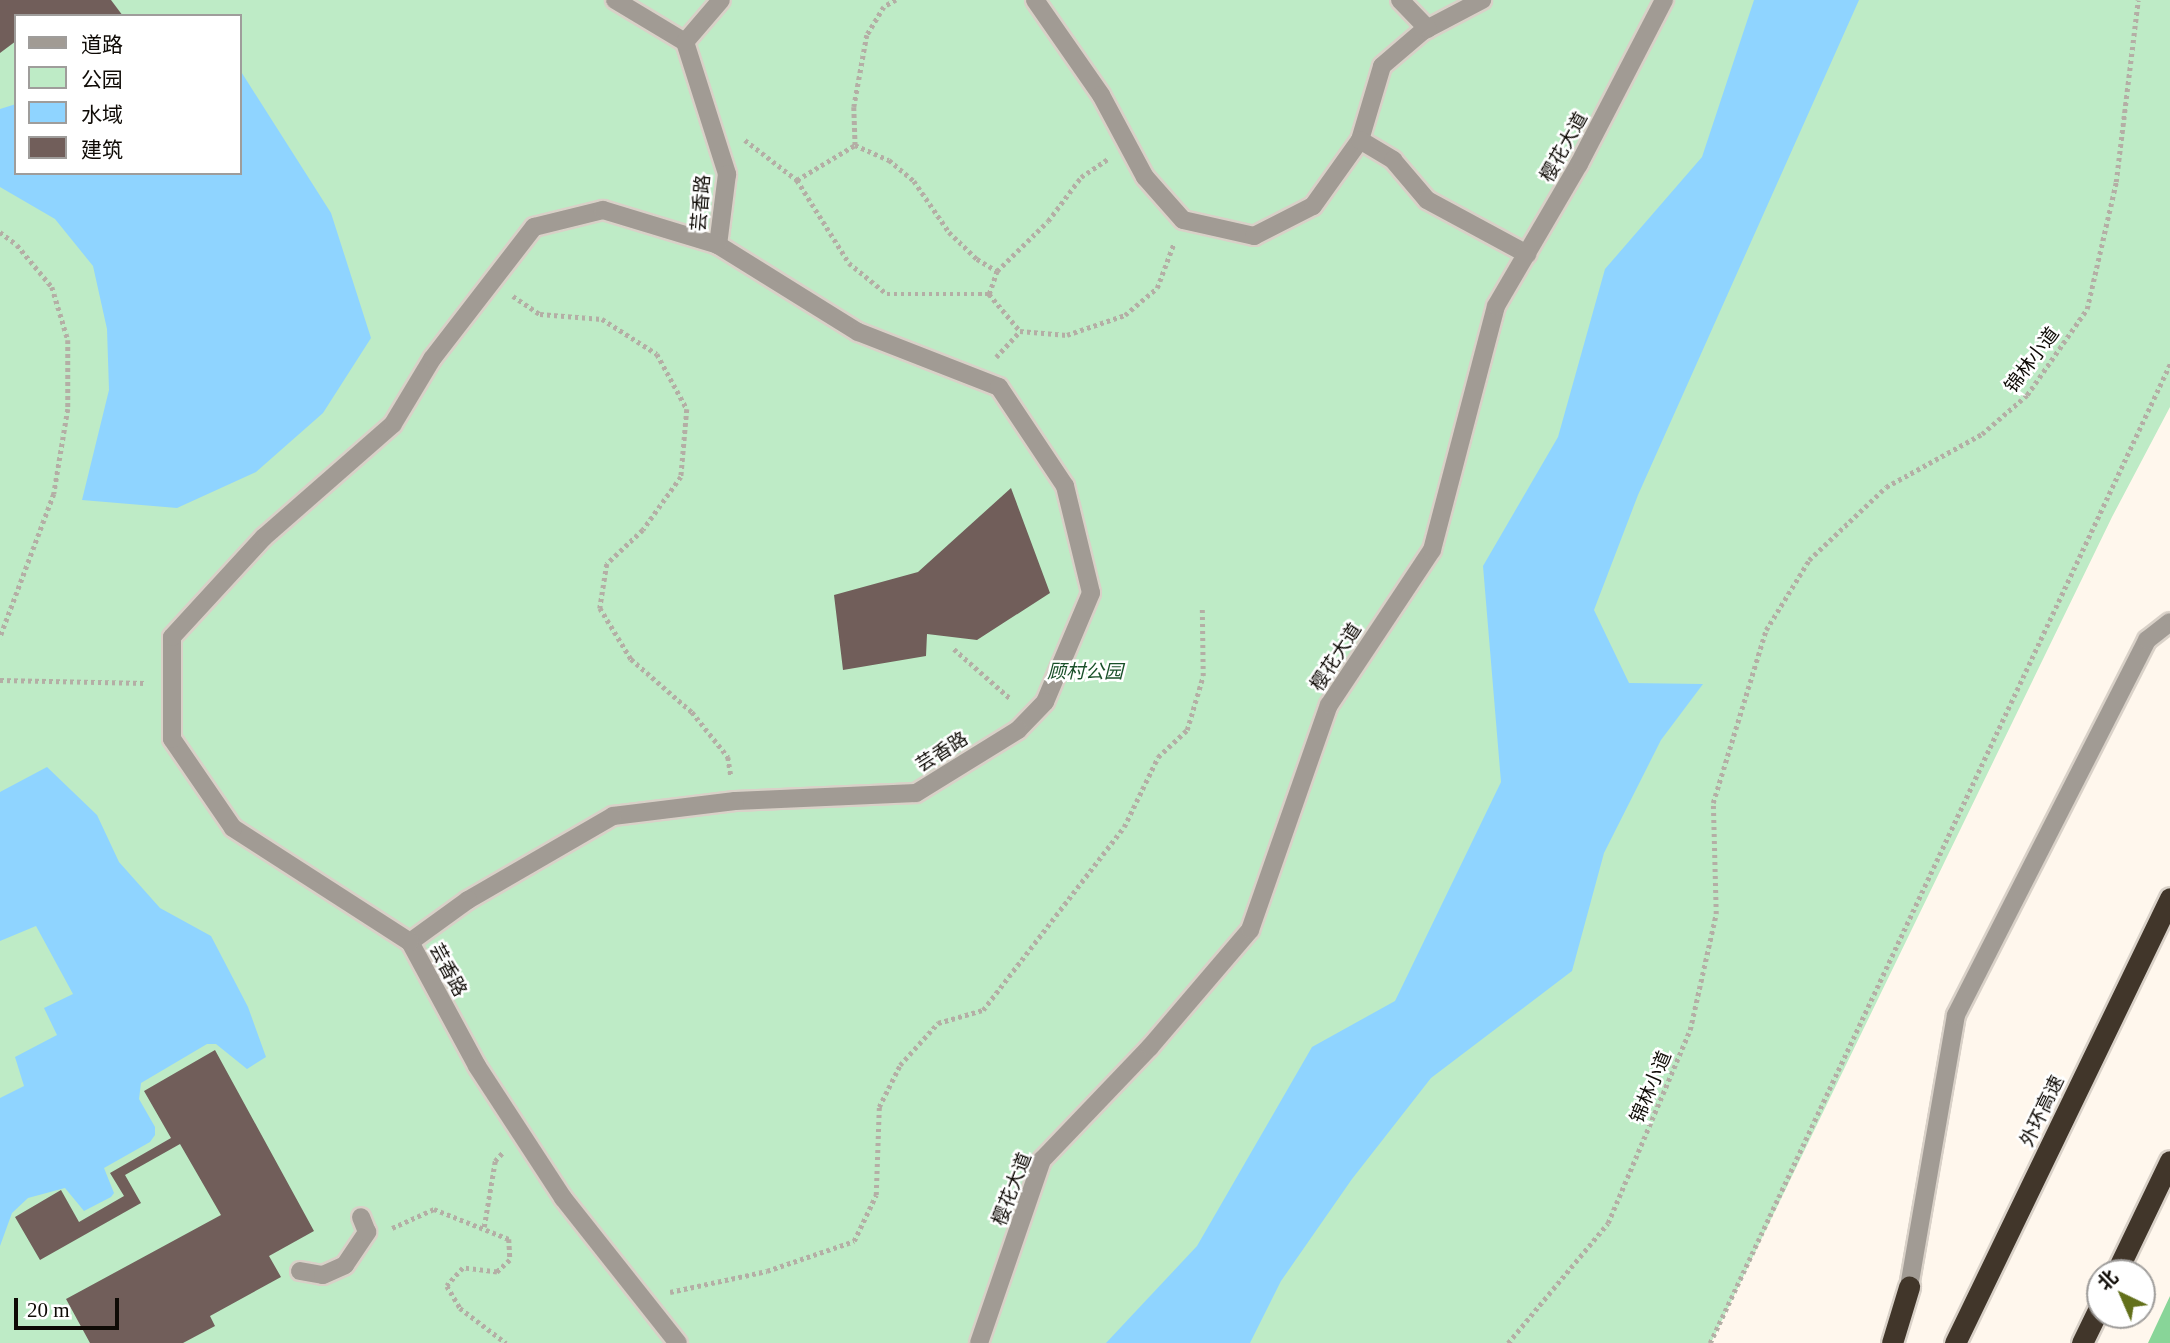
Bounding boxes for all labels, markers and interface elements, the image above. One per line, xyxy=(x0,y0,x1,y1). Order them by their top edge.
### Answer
legend xyxy=(14,14,242,175)
text: 道路 xyxy=(81,33,123,57)
text: 公园 xyxy=(81,68,123,92)
text: 水域 xyxy=(81,103,123,127)
street label: 樱花大道 xyxy=(1536,108,1592,186)
text: 建筑 xyxy=(81,138,123,162)
street label: 芸香路 xyxy=(687,174,715,232)
street label: 锦林小道 xyxy=(2000,323,2064,397)
street label: 樱花大道 xyxy=(1306,619,1366,695)
park label: 顾村公园 xyxy=(1047,661,1123,683)
street label: 芸香路 xyxy=(912,727,972,777)
street label: 芸香路 xyxy=(425,939,471,1001)
street label: 锦林小道 xyxy=(1626,1048,1676,1126)
street label: 外环高速 xyxy=(2015,1072,2069,1150)
street label: 樱花大道 xyxy=(988,1149,1036,1229)
north arrow xyxy=(2086,1259,2156,1329)
text: 北 xyxy=(2093,1266,2122,1294)
scale bar xyxy=(18,1284,122,1328)
text: 20 m xyxy=(27,1298,70,1322)

